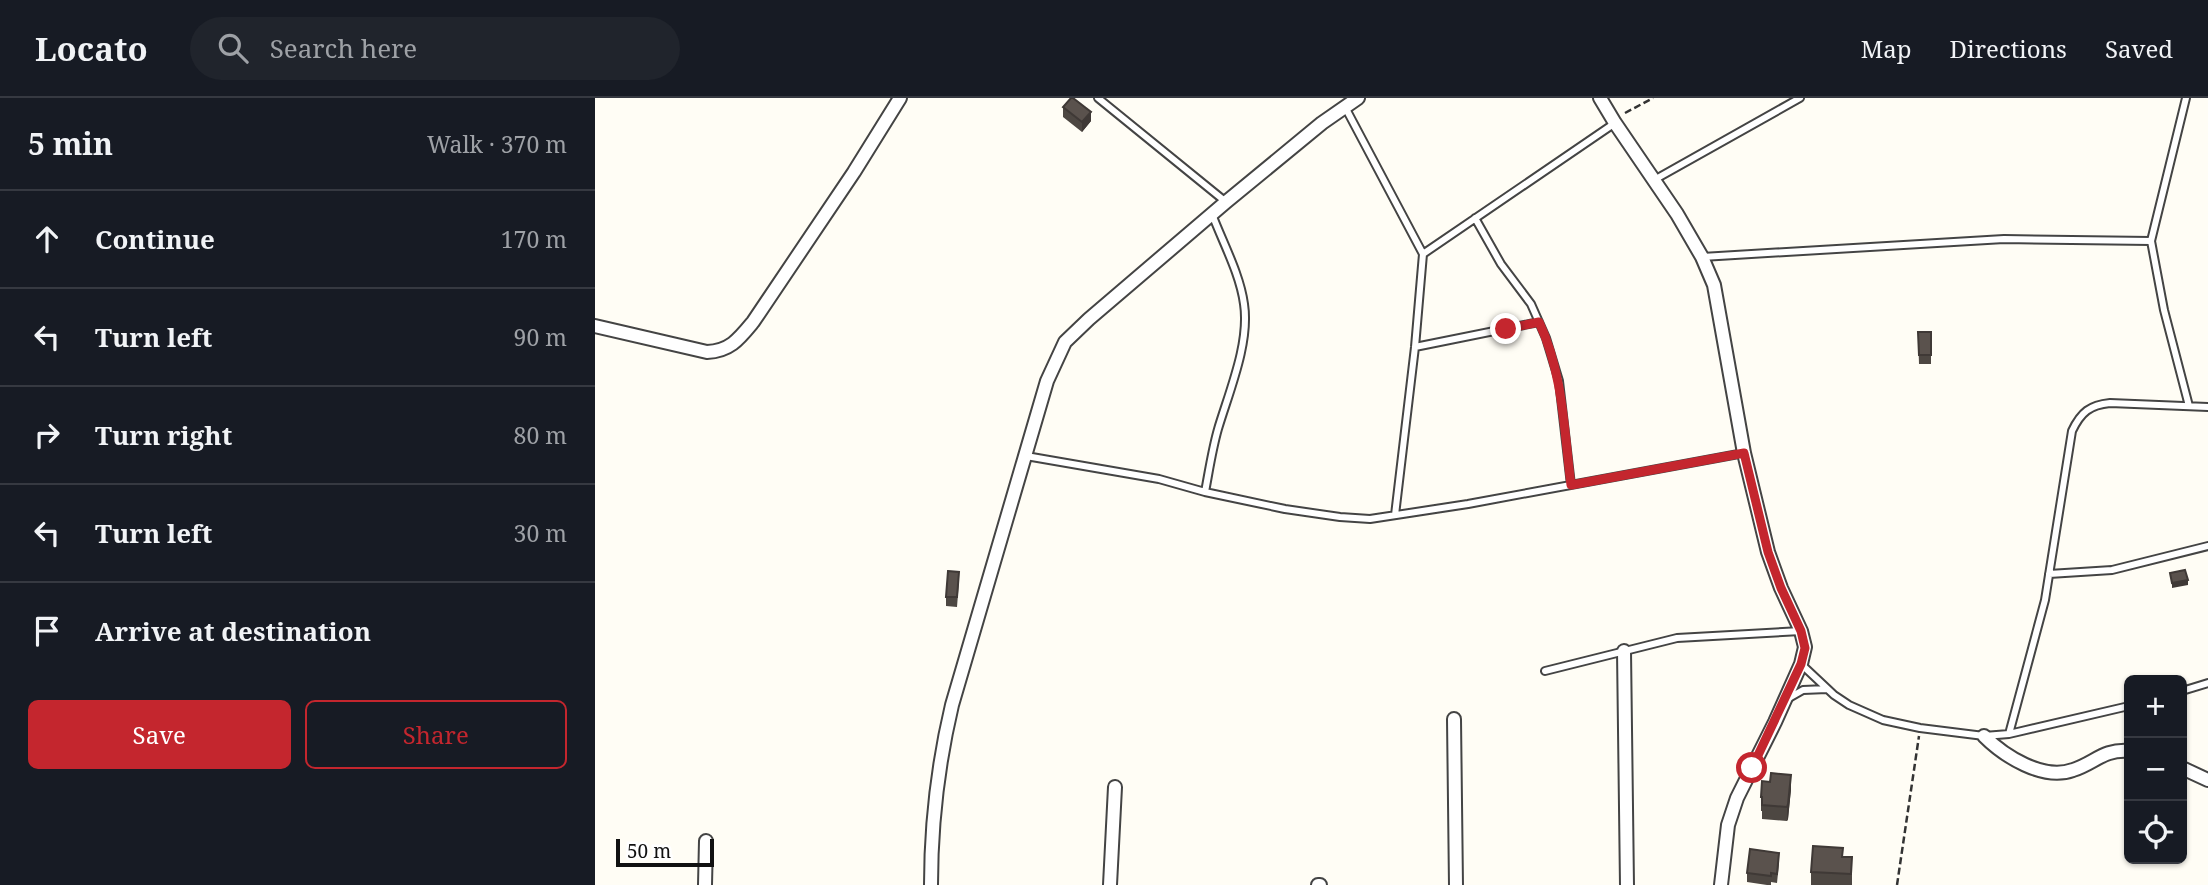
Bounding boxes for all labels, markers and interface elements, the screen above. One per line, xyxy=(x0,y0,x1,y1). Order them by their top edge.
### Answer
search box xyxy=(190,17,680,80)
text: Locato xyxy=(35,26,148,71)
icon: search xyxy=(214,29,252,67)
text: Search here xyxy=(270,30,417,66)
text: Map xyxy=(1861,32,1912,65)
text: Directions xyxy=(1950,32,2067,65)
text: Saved xyxy=(2105,32,2173,65)
text: 5 min xyxy=(28,123,113,164)
text: Walk · 370 m xyxy=(427,128,567,160)
icon: ahead xyxy=(28,220,66,258)
text: Continue xyxy=(95,221,215,257)
text: 170 m xyxy=(501,223,567,255)
route end xyxy=(1490,313,1521,344)
icon: left xyxy=(28,318,66,356)
text: Turn left xyxy=(95,319,212,355)
text: 90 m xyxy=(514,321,567,353)
icon: right xyxy=(28,416,66,454)
text: Turn right xyxy=(95,417,232,453)
text: 80 m xyxy=(514,419,567,451)
icon: left xyxy=(28,514,66,552)
text: Turn left xyxy=(95,515,212,551)
text: 30 m xyxy=(514,517,567,549)
icon: arrive xyxy=(28,612,66,650)
text: Arrive at destination xyxy=(95,613,371,649)
map controls xyxy=(2124,675,2187,864)
button: + xyxy=(2124,675,2187,738)
button: Save xyxy=(28,700,291,769)
button: Share xyxy=(305,700,567,769)
button: − xyxy=(2124,738,2187,801)
route start xyxy=(1736,752,1767,783)
button: locate xyxy=(2124,801,2187,864)
scale bar xyxy=(616,836,714,868)
text: 50 m xyxy=(627,838,671,864)

